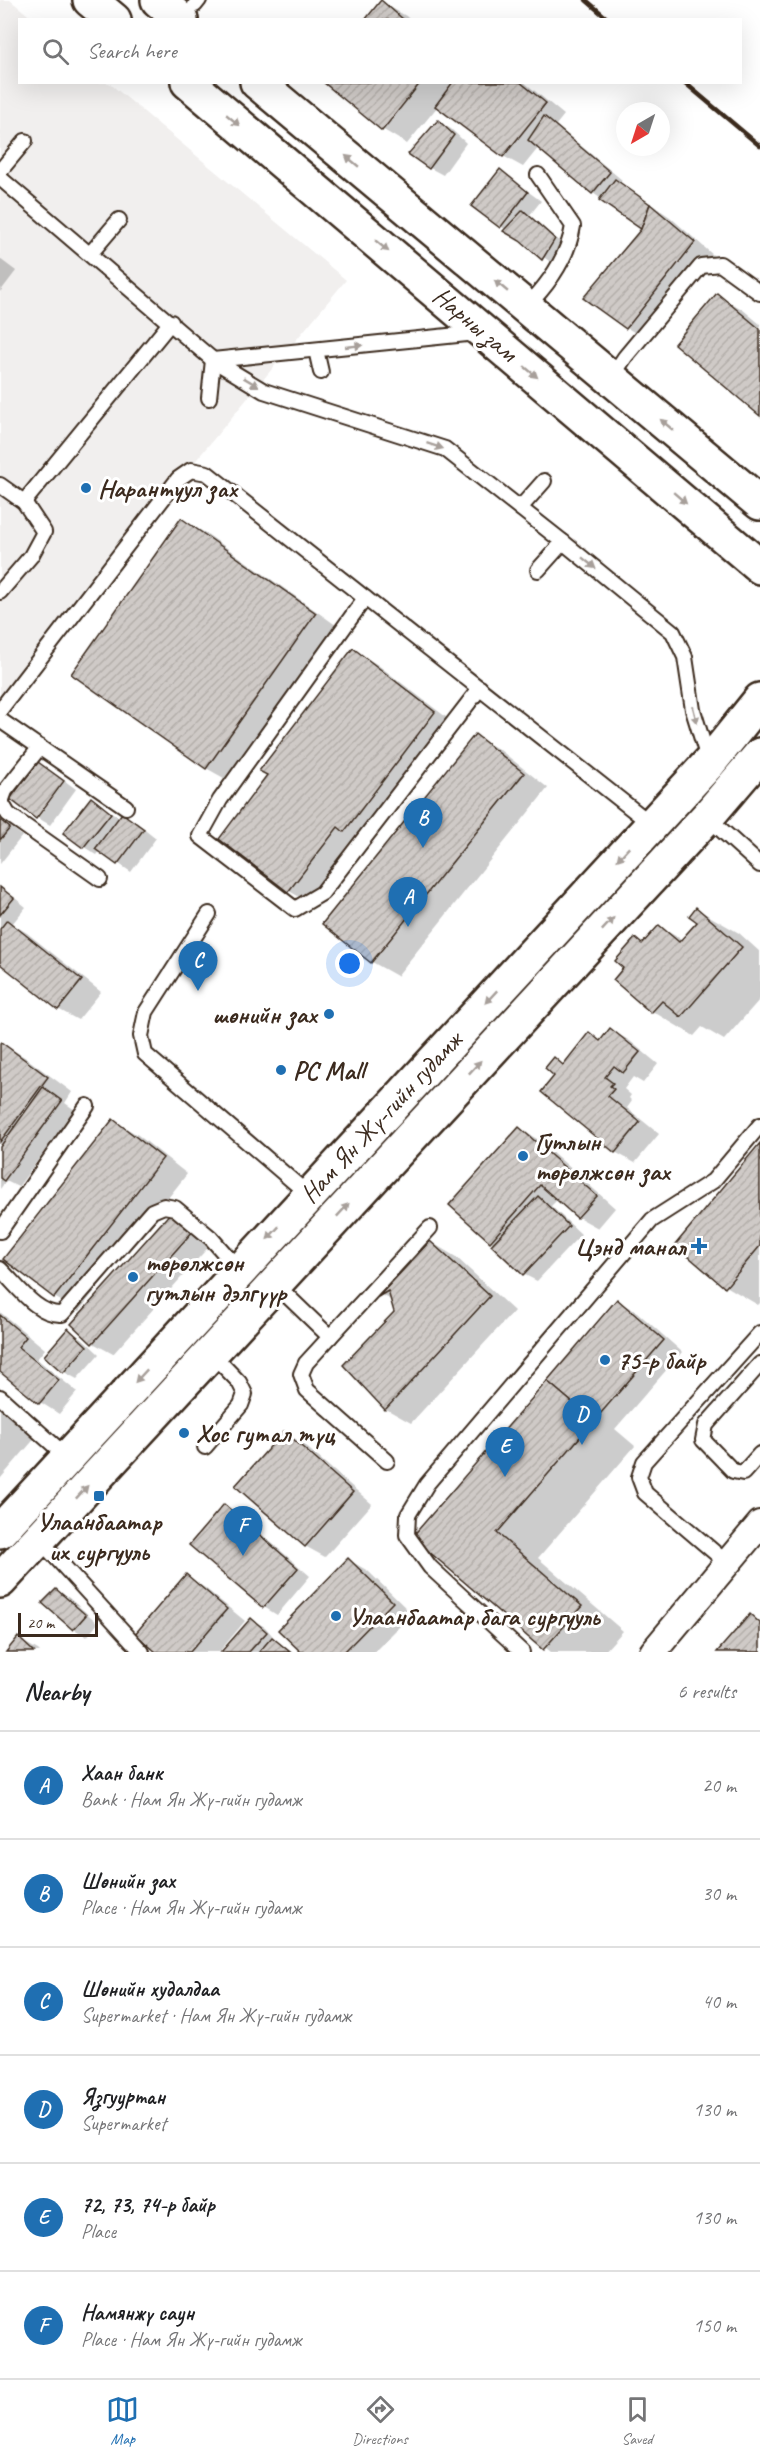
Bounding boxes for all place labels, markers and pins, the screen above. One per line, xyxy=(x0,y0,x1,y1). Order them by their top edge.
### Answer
place label: Нарантуул зах xyxy=(98,472,239,505)
marker: Нарантуул зах xyxy=(79,481,93,495)
pin: B xyxy=(404,798,442,848)
pin: A xyxy=(388,878,428,927)
pin: C xyxy=(178,942,218,991)
place label: шөнийн зах xyxy=(212,998,319,1031)
marker: шөнийн зах xyxy=(322,1007,336,1021)
place label: PC Mall xyxy=(293,1054,368,1087)
marker: PC Mall xyxy=(274,1063,288,1077)
place label: Гутлын төрөлжсөн зах xyxy=(535,1125,672,1188)
marker: Гутлын төрөлжсөн зах xyxy=(516,1149,530,1163)
place label: Цэнд манал xyxy=(575,1230,688,1263)
marker: Цэнд манал xyxy=(690,1237,708,1255)
place label: төрөлжсөн гутлын дэлгүүр xyxy=(145,1246,288,1309)
marker: төрөлжсөн гутлын дэлгүүр xyxy=(126,1270,140,1284)
place label: 75-р байр xyxy=(617,1344,707,1377)
marker: 75-р байр xyxy=(598,1353,612,1367)
pin: D xyxy=(562,1396,602,1445)
place label: Хос гутал түц xyxy=(196,1417,336,1450)
marker: Хос гутал түц xyxy=(177,1426,191,1440)
pin: E xyxy=(486,1428,524,1477)
marker: Улаанбаатар их сургууль xyxy=(92,1489,106,1503)
place label: Улаанбаатар их сургууль xyxy=(36,1505,164,1568)
pin: F xyxy=(224,1506,262,1556)
place label: Улаанбаатар бага сургууль xyxy=(348,1600,602,1633)
marker: Улаанбаатар бага сургууль xyxy=(329,1609,343,1623)

